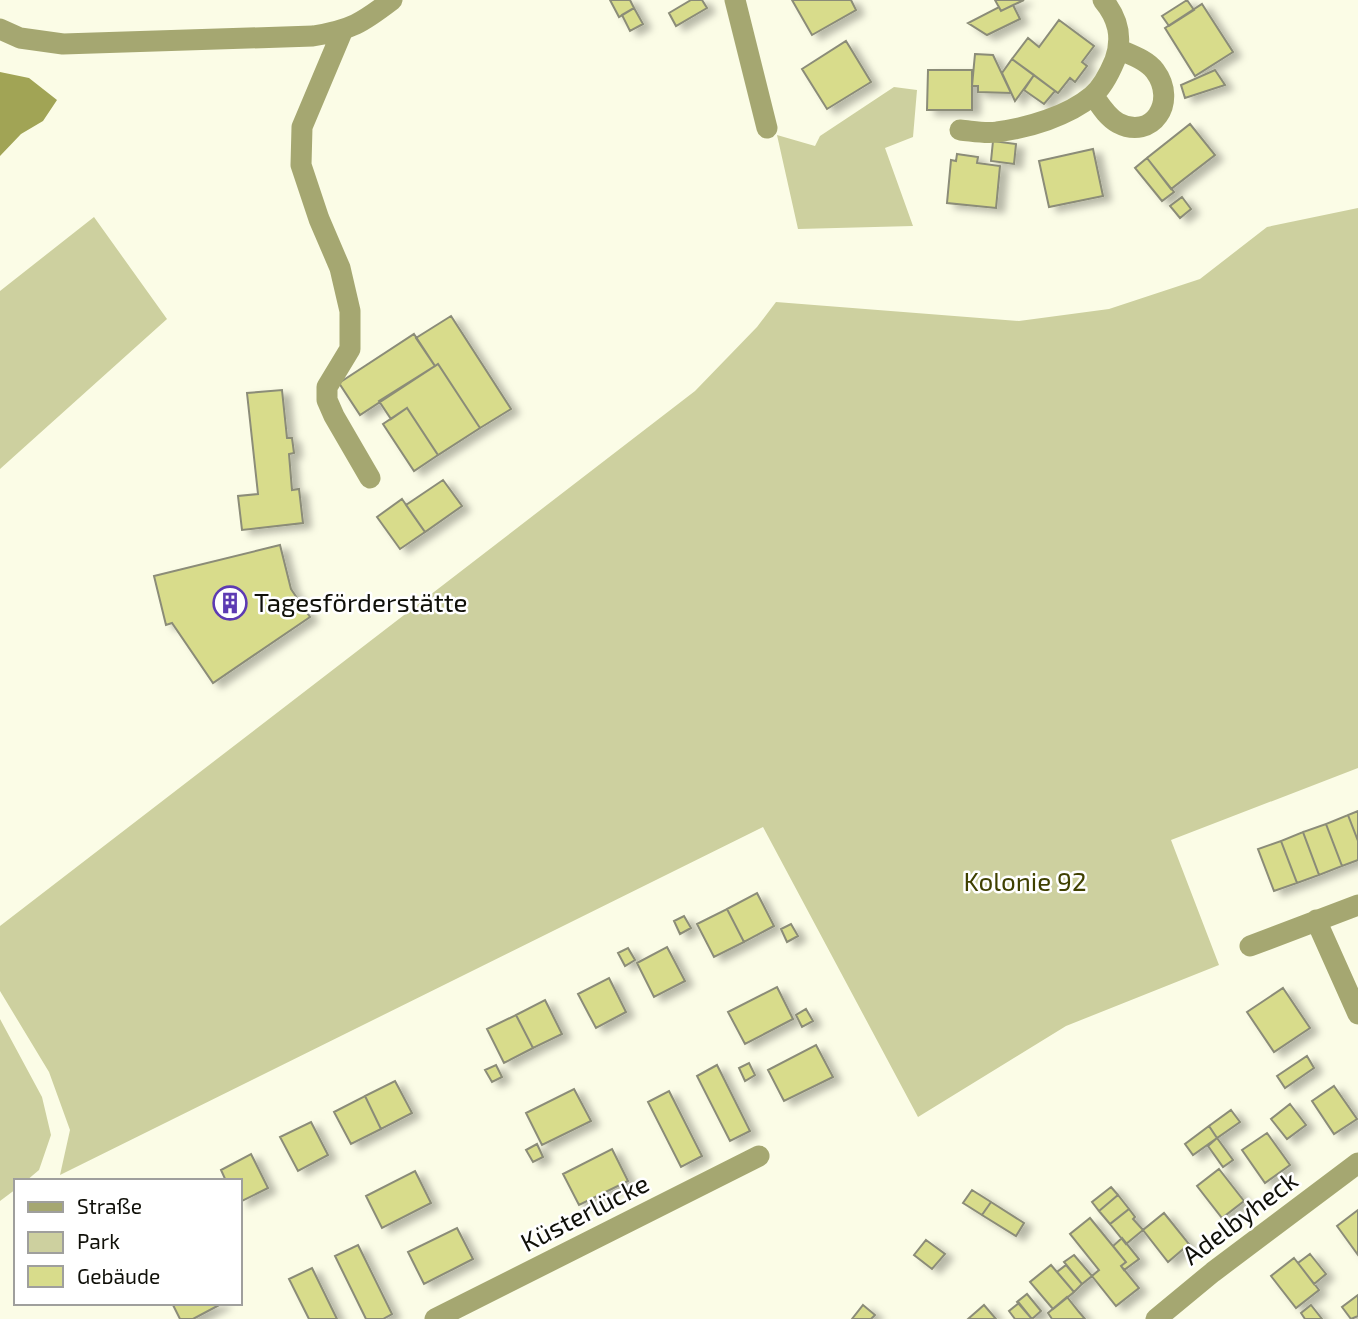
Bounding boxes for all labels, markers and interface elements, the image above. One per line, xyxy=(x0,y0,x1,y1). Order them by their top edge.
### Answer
building icon: Tagesförderstätte xyxy=(211,584,249,622)
place label: Tagesförderstätte xyxy=(254,586,468,617)
park label: Kolonie 92 xyxy=(963,865,1087,896)
street label: Adelbyheck xyxy=(1175,1163,1303,1270)
street label: Küsterlücke xyxy=(515,1166,654,1257)
legend xyxy=(14,1179,242,1305)
text: Straße xyxy=(77,1193,142,1218)
text: Park xyxy=(77,1228,120,1253)
text: Gebäude xyxy=(77,1263,160,1288)

